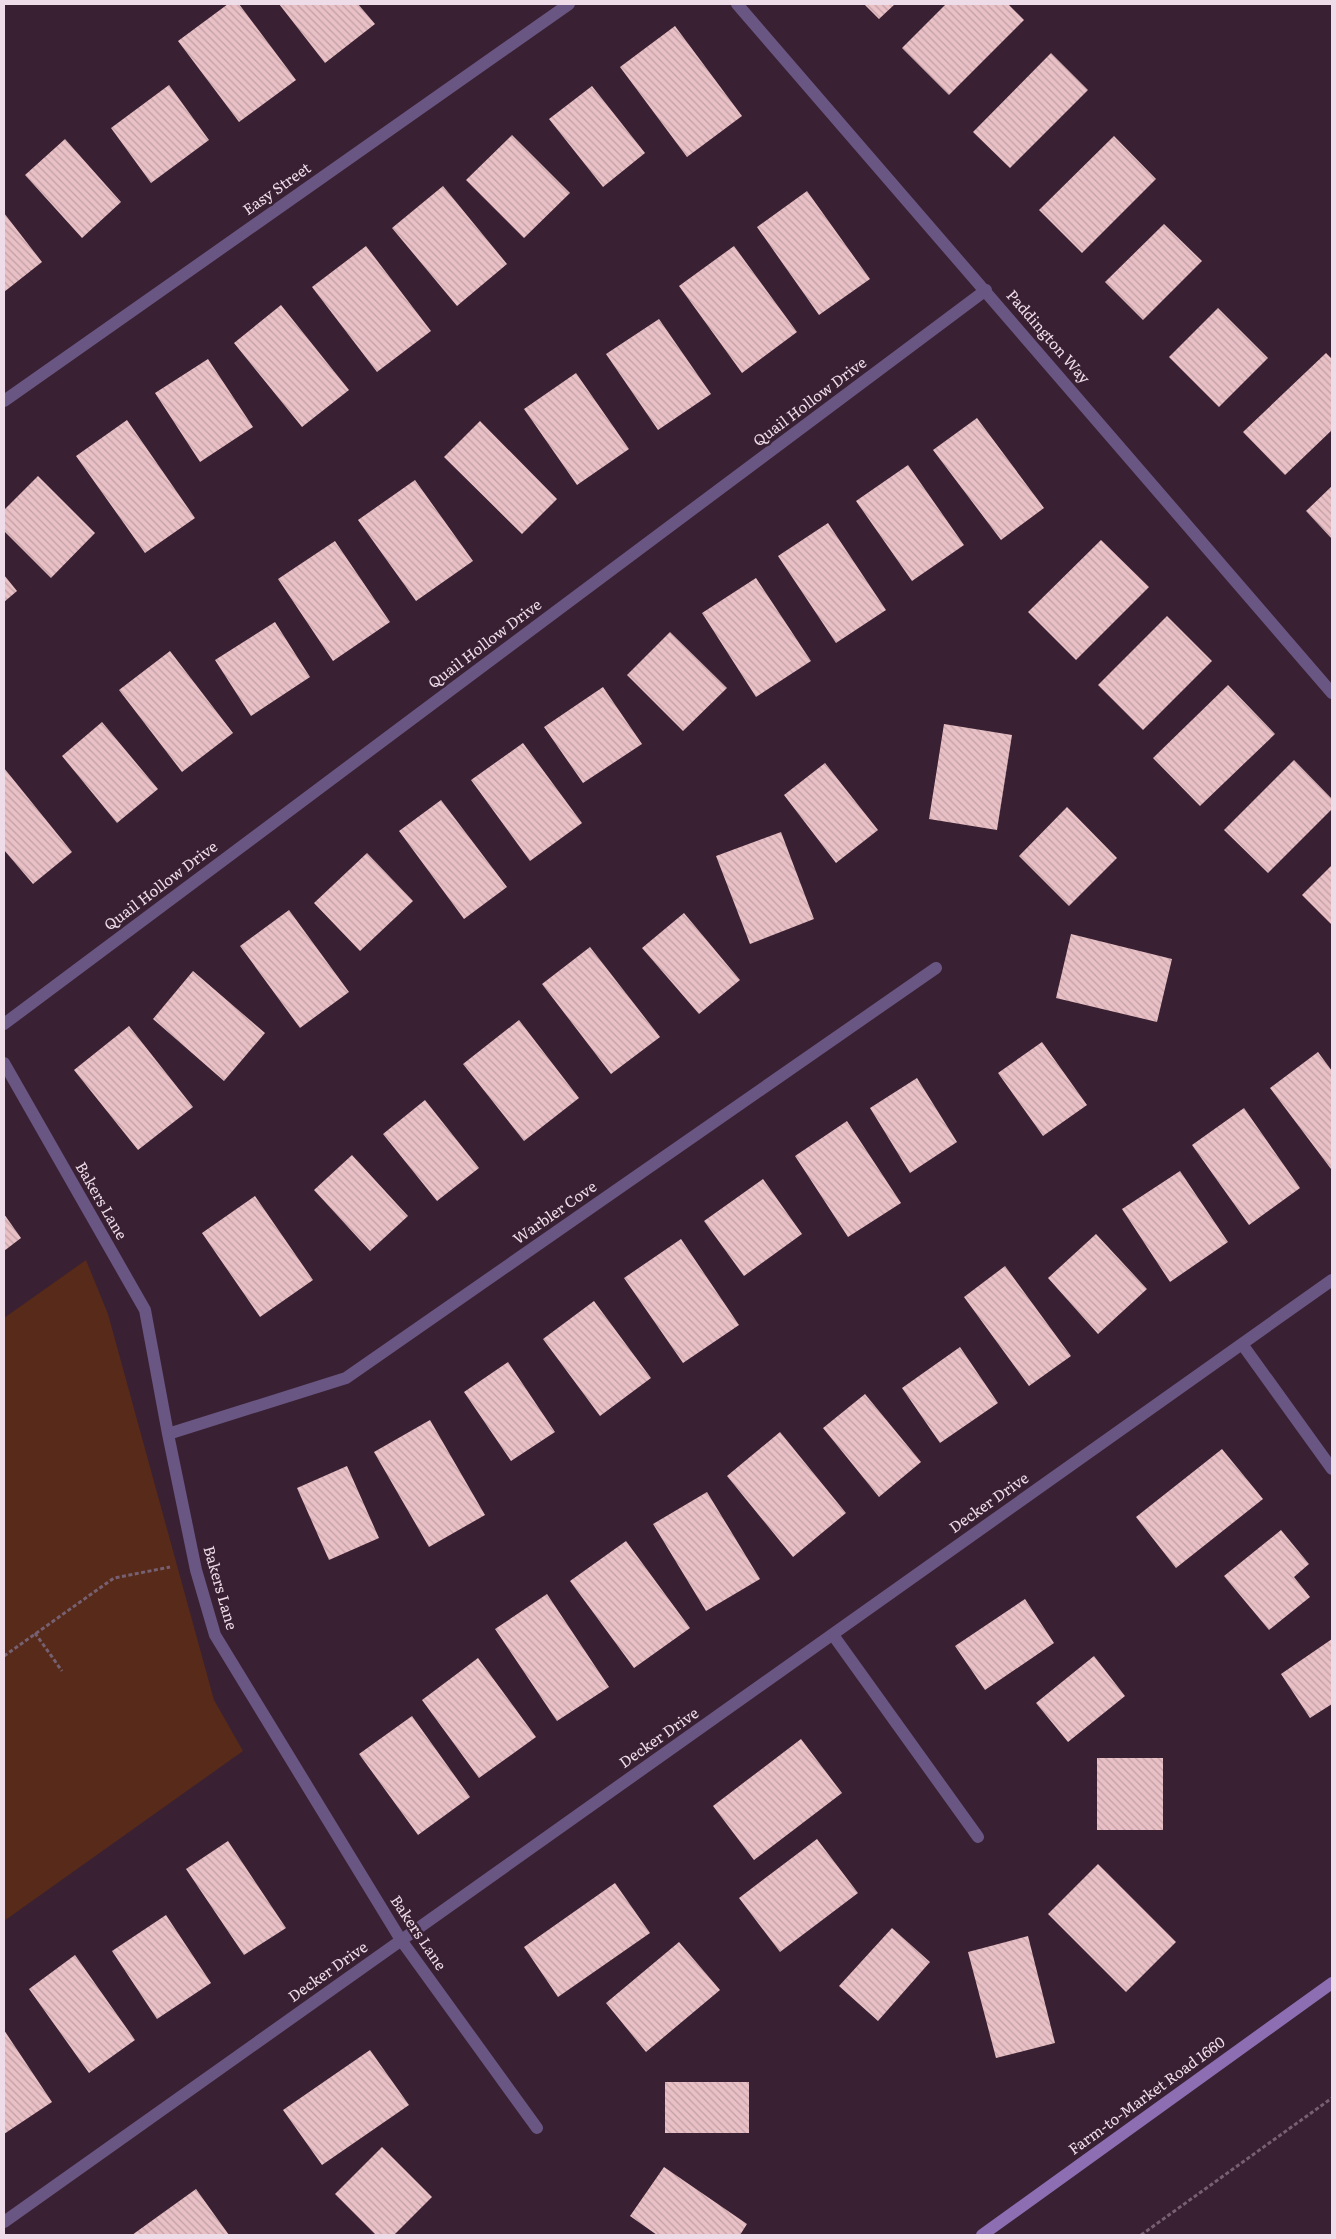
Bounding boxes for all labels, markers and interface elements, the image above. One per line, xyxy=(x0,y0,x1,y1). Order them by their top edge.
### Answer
street label: Easy Street xyxy=(237,156,315,220)
street label: Paddington Way xyxy=(1002,284,1097,388)
street label: Quail Hollow Drive xyxy=(748,350,871,451)
street label: Quail Hollow Drive xyxy=(423,592,546,693)
street label: Quail Hollow Drive xyxy=(99,834,222,935)
street label: Bakers Lane xyxy=(71,1157,134,1244)
street label: Warbler Cove xyxy=(508,1174,601,1249)
street label: Decker Drive xyxy=(944,1466,1033,1538)
street label: Bakers Lane xyxy=(198,1543,244,1633)
street label: Decker Drive xyxy=(614,1701,703,1773)
street label: Bakers Lane xyxy=(385,1890,453,1975)
street label: Decker Drive xyxy=(283,1935,372,2007)
street label: Farm-to-Market Road 1660 xyxy=(1063,2030,1230,2160)

